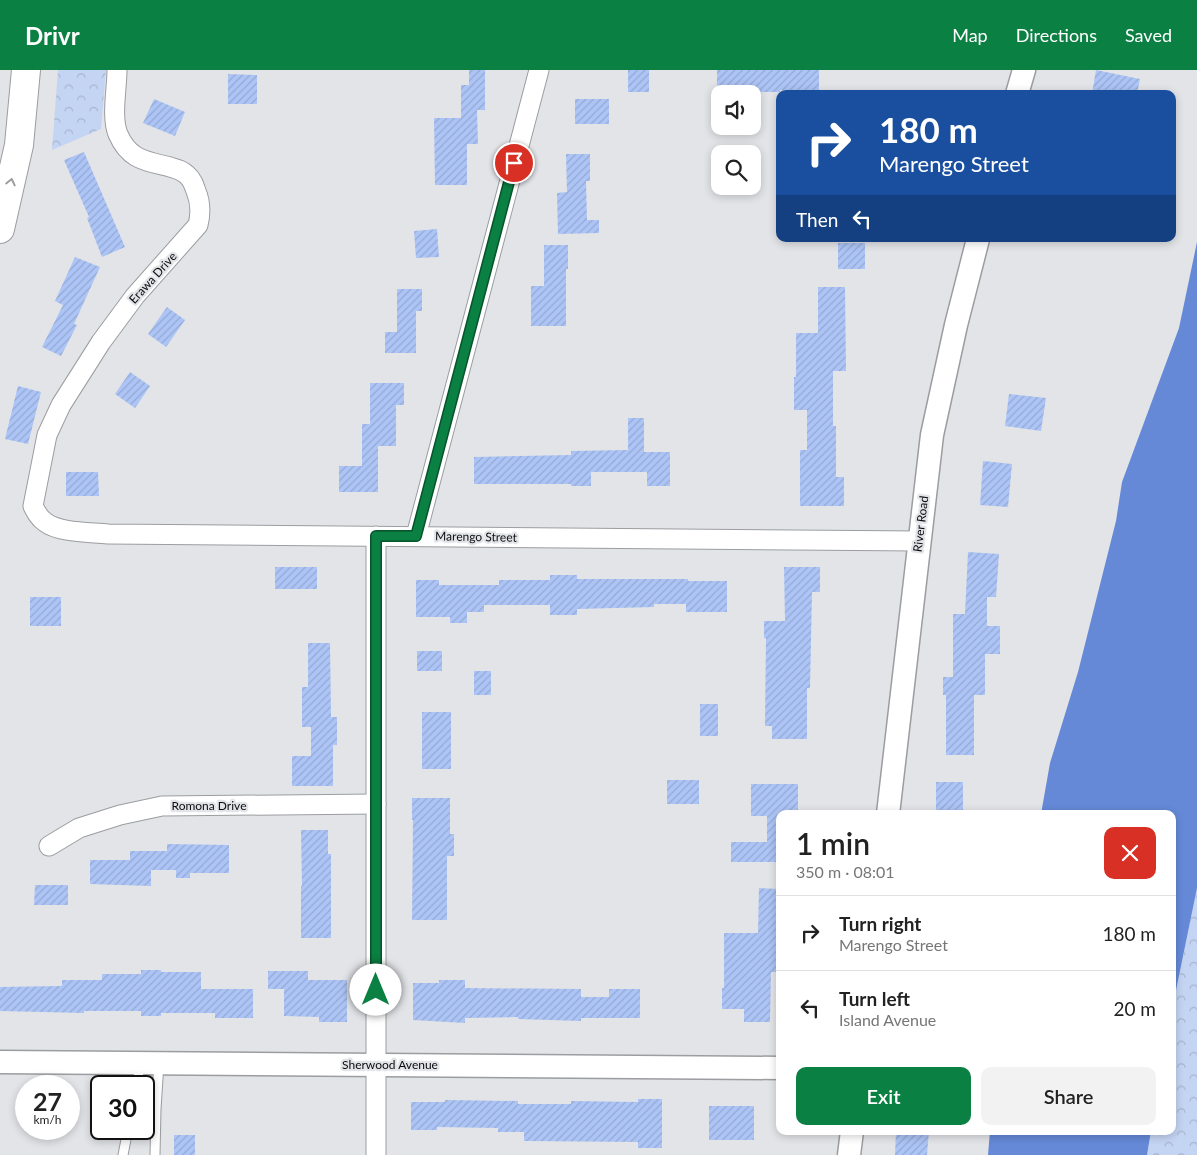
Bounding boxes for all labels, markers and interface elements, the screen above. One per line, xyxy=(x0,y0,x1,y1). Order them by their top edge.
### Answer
text: Drivr xyxy=(25,21,80,50)
text: Map xyxy=(952,24,988,46)
text: Directions xyxy=(1016,24,1097,46)
text: Saved xyxy=(1125,24,1172,46)
map controls xyxy=(711,85,761,195)
button: sound xyxy=(711,85,761,135)
text: 180 m xyxy=(879,108,978,150)
icon: right xyxy=(796,110,861,175)
pin xyxy=(493,142,535,184)
button: search xyxy=(711,145,761,195)
icon: arrive xyxy=(500,149,528,177)
text: Marengo Street xyxy=(879,150,1029,177)
one-way arrow xyxy=(5,177,16,186)
icon: left xyxy=(848,205,876,233)
text: Then xyxy=(796,208,838,231)
street label: Erawa Drive xyxy=(126,249,180,306)
street label: River Road xyxy=(910,495,931,553)
street label: Marengo Street xyxy=(435,528,518,545)
street label: Romona Drive xyxy=(172,798,246,813)
text: 1 min xyxy=(796,825,870,861)
button: close xyxy=(1104,827,1156,879)
text: 350 m · 08:01 xyxy=(796,862,895,881)
text: Turn right xyxy=(839,912,921,935)
icon: right xyxy=(796,919,824,947)
text: 180 m xyxy=(1102,922,1156,945)
text: Marengo Street xyxy=(839,935,948,954)
position arrow xyxy=(349,963,401,1015)
text: Turn left xyxy=(839,987,910,1010)
icon: left xyxy=(796,994,824,1022)
text: 20 m xyxy=(1113,997,1156,1020)
text: Island Avenue xyxy=(839,1010,936,1029)
street label: Sherwood Avenue xyxy=(342,1057,438,1072)
button: Exit xyxy=(796,1067,971,1125)
button: Share xyxy=(981,1067,1156,1125)
speed limit sign: 30 xyxy=(90,1075,155,1140)
text: 27 xyxy=(33,1086,62,1116)
text: km/h xyxy=(33,1112,62,1127)

